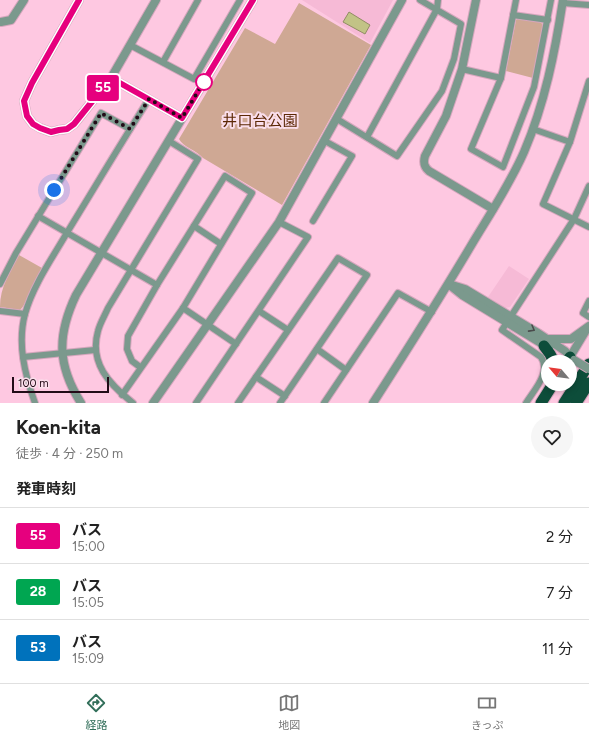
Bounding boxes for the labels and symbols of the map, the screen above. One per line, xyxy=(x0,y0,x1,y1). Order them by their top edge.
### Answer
unlabelled marker xyxy=(195,73,213,91)
line badge: 55 xyxy=(85,75,121,101)
park label: 井口台公園 xyxy=(222,112,298,130)
your location xyxy=(44,180,64,200)
one-way arrow xyxy=(528,324,535,332)
north arrow xyxy=(541,355,577,391)
scale bar xyxy=(12,375,109,394)

